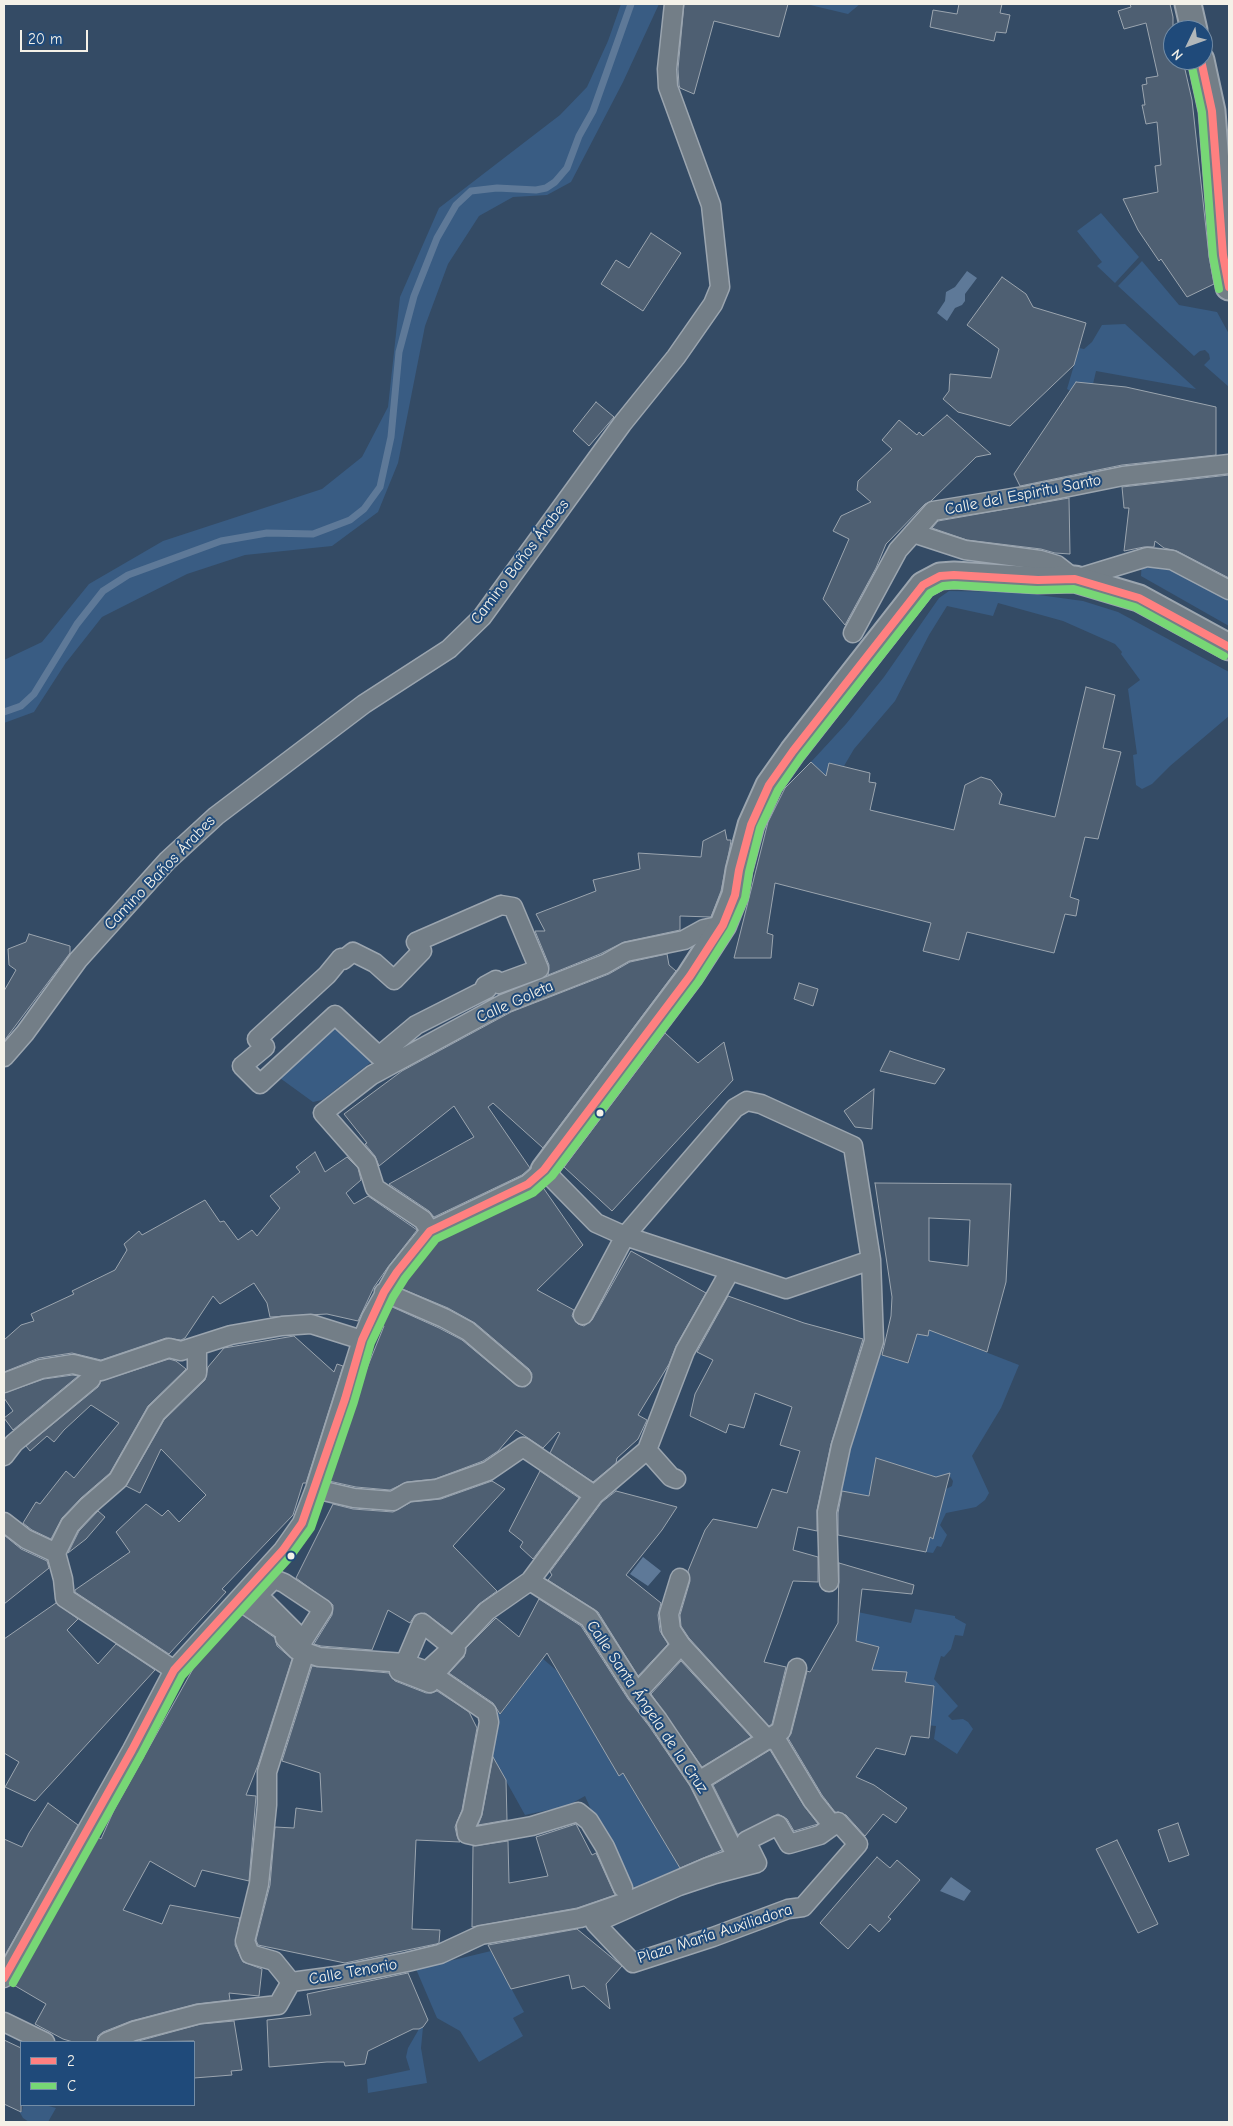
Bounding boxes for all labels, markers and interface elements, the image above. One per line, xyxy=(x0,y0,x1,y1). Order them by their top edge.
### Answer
scale bar xyxy=(22,20,90,52)
north arrow xyxy=(1163,20,1213,70)
text: 20 m xyxy=(28,30,62,48)
text: N xyxy=(1168,46,1187,64)
street label: Calle del Espiritu Santo xyxy=(943,470,1103,520)
street label: Camino Baños Árabes xyxy=(467,496,573,628)
street label: Camino Baños Árabes xyxy=(100,812,220,934)
street label: Calle Goleta xyxy=(474,977,556,1027)
unlabelled marker xyxy=(595,1108,605,1118)
unlabelled marker xyxy=(286,1551,296,1561)
street label: Calle Santa Ángela de la Cruz xyxy=(582,1617,712,1797)
street label: Plaza María Auxiliadora xyxy=(635,1900,795,1968)
street label: Calle Tenorio xyxy=(307,1955,399,1989)
legend xyxy=(20,2041,195,2106)
text: 2 xyxy=(67,2052,75,2070)
text: C xyxy=(67,2077,76,2095)

